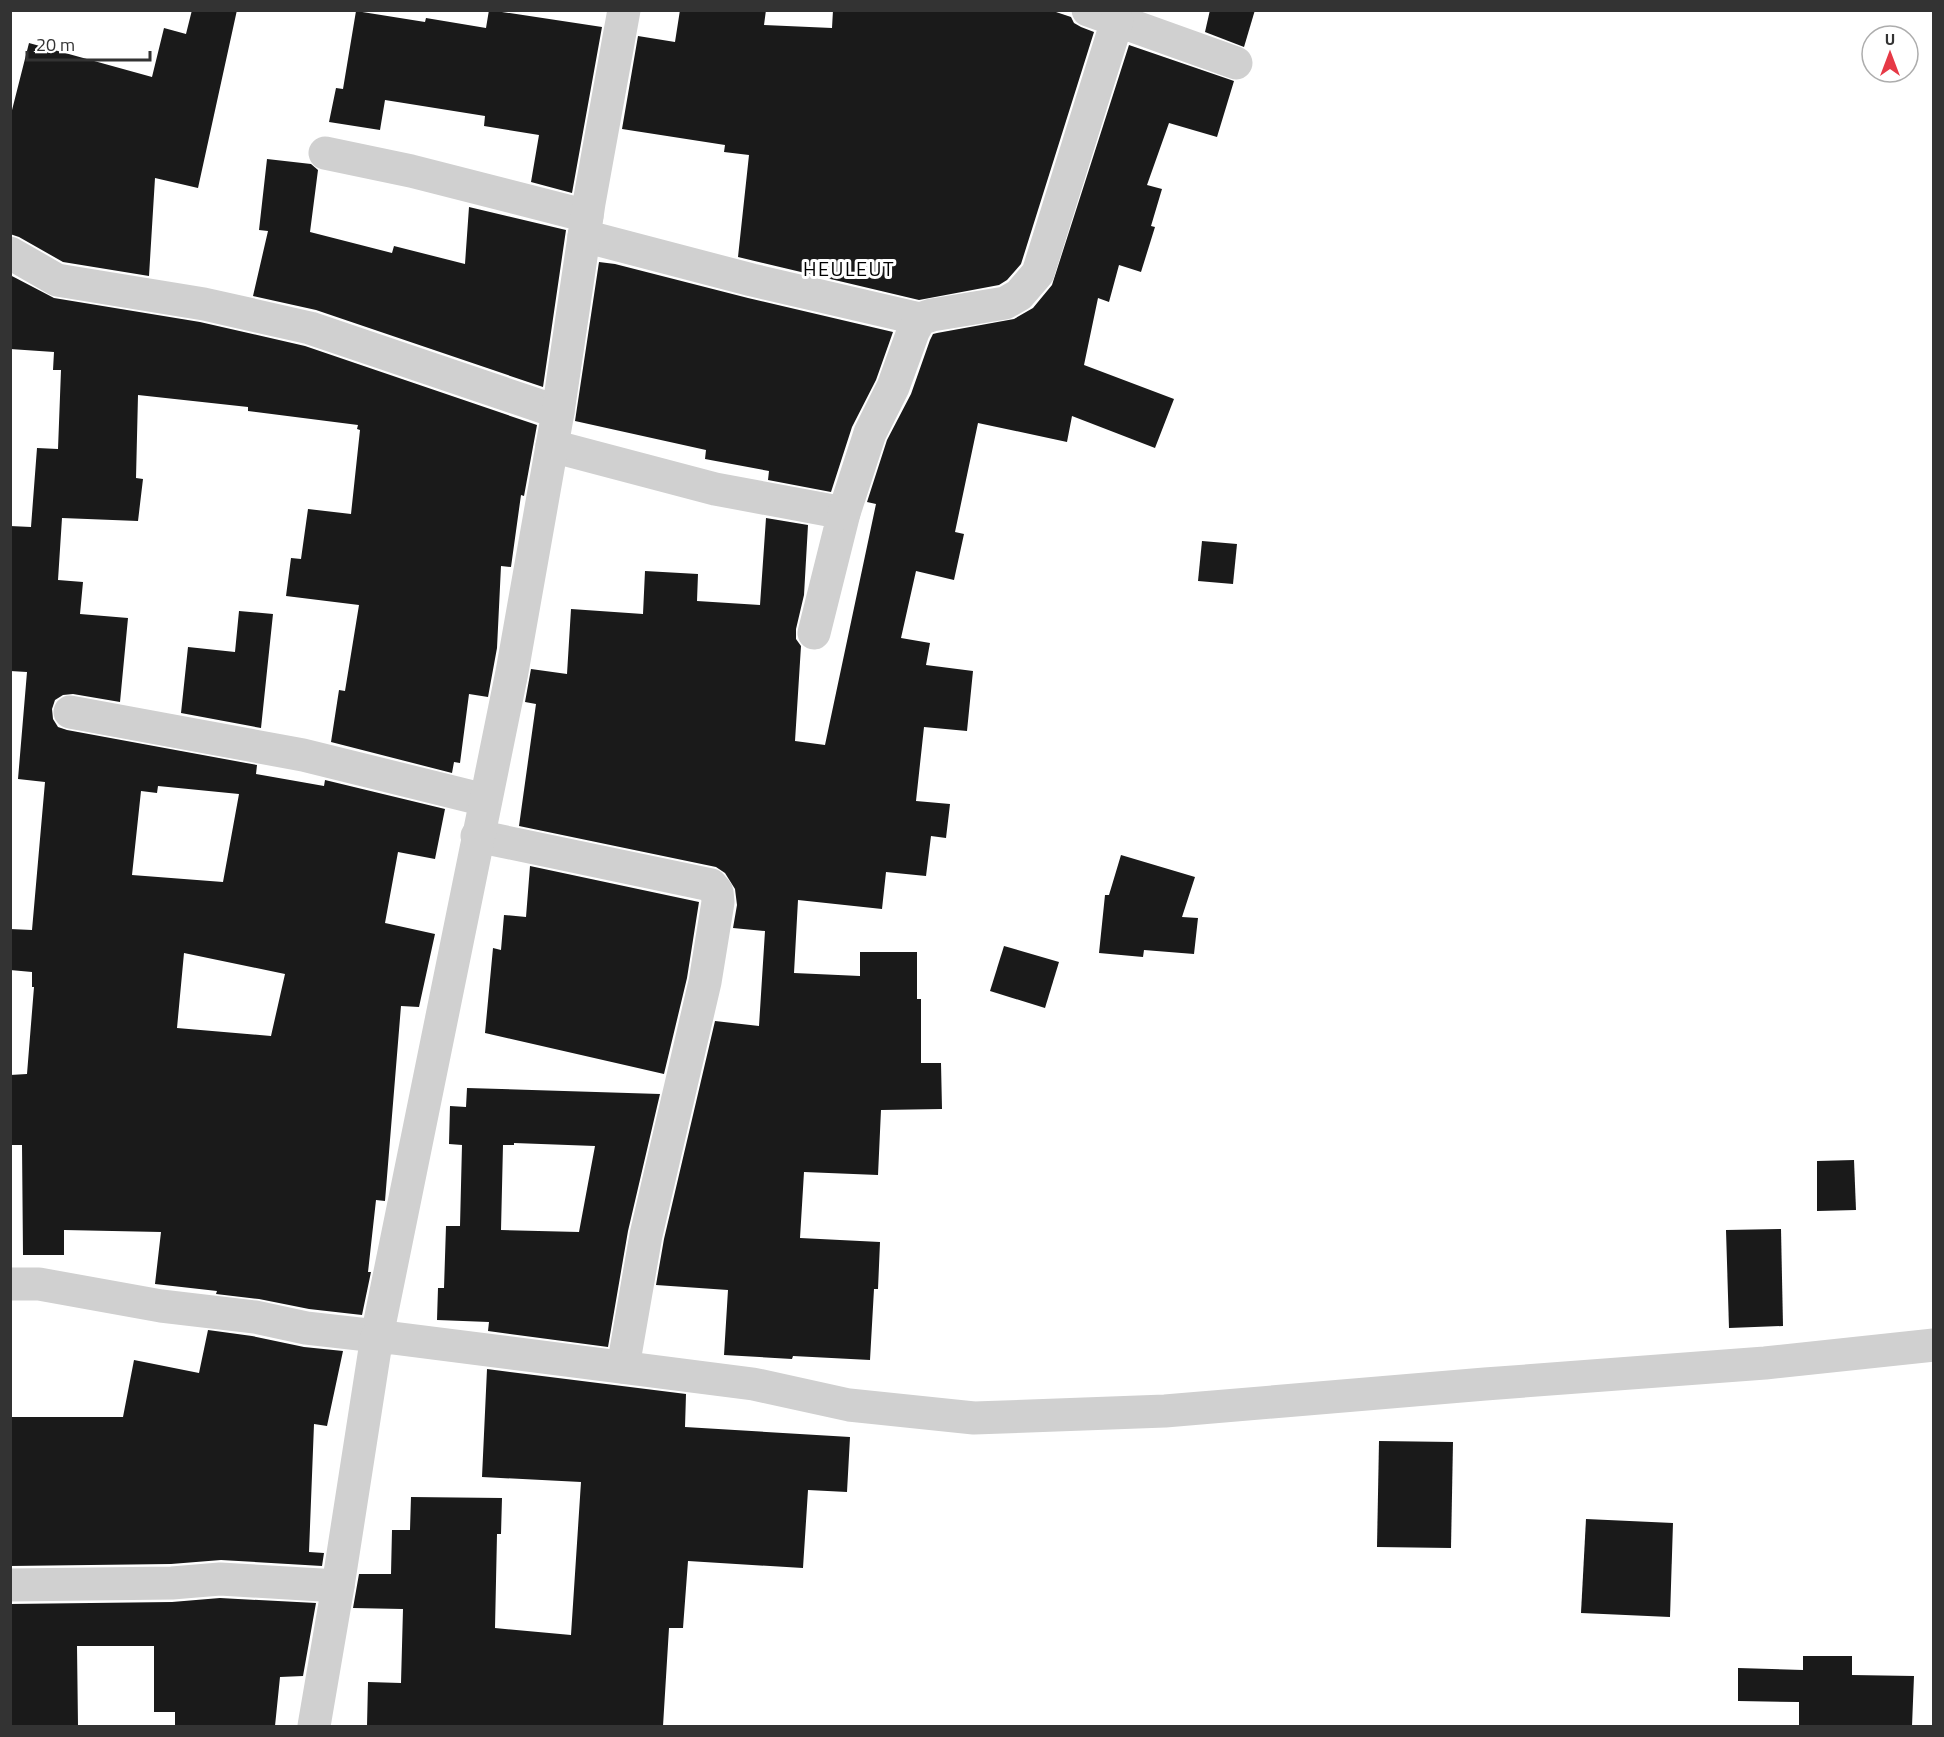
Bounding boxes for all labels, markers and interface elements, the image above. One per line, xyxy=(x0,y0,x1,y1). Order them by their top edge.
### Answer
scale bar xyxy=(27,24,150,62)
north arrow xyxy=(1860,24,1920,84)
text: U xyxy=(1885,27,1895,51)
text: 20 m xyxy=(36,31,75,58)
district label: HEULEUT xyxy=(803,253,895,284)

